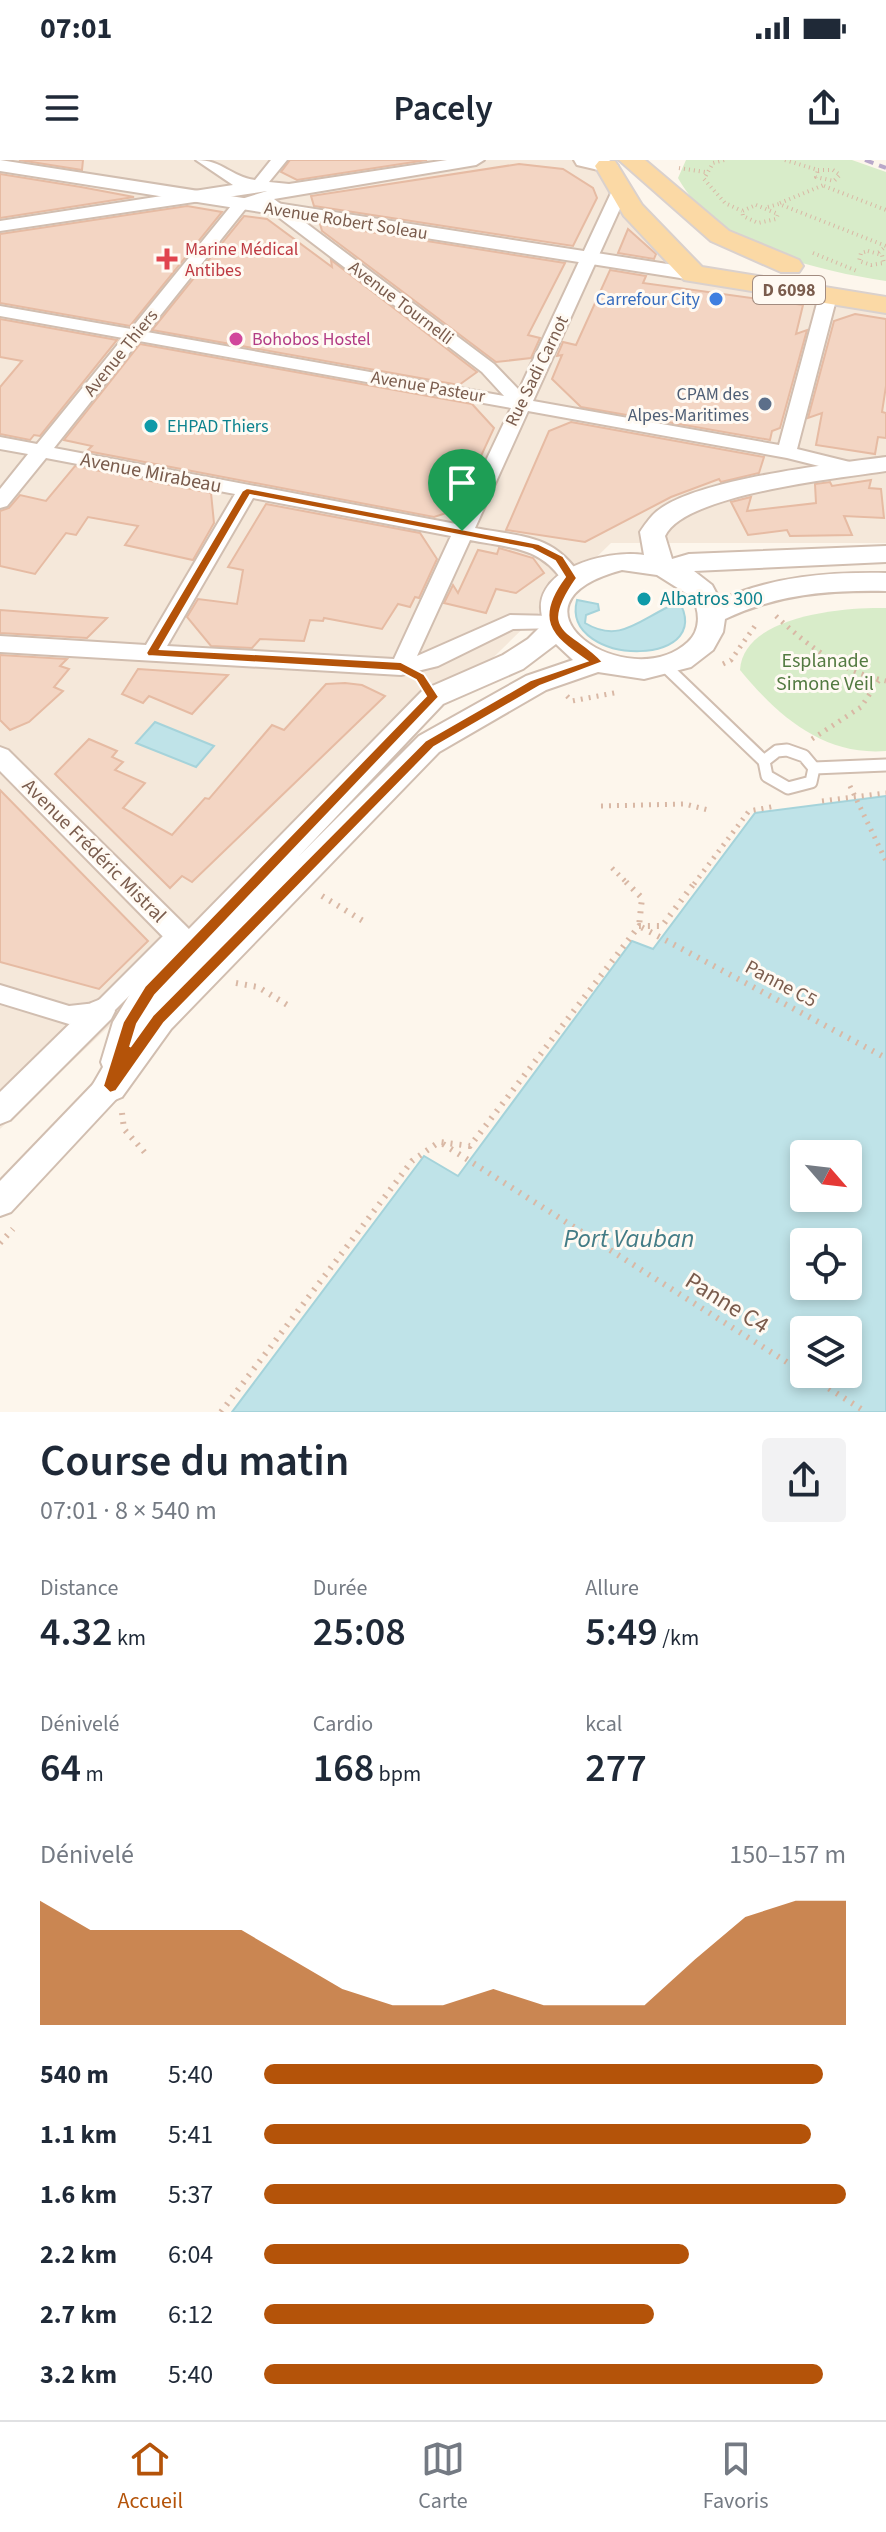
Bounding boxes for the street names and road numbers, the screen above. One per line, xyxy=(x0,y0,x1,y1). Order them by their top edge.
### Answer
street label: Avenue Robert Soleau xyxy=(262,196,430,246)
street label: Avenue Tournelli xyxy=(343,255,459,351)
road number: D 6098 xyxy=(753,276,825,304)
street label: Avenue Thiers xyxy=(78,304,164,402)
street label: Rue Sadi Carnot xyxy=(499,311,575,431)
street label: Avenue Pasteur xyxy=(369,365,488,409)
street label: Avenue Mirabeau xyxy=(78,446,224,500)
street label: Avenue Frédéric Mistral xyxy=(16,773,172,929)
street label: Panne C5 xyxy=(740,953,822,1015)
street label: Panne C4 xyxy=(678,1263,776,1343)

